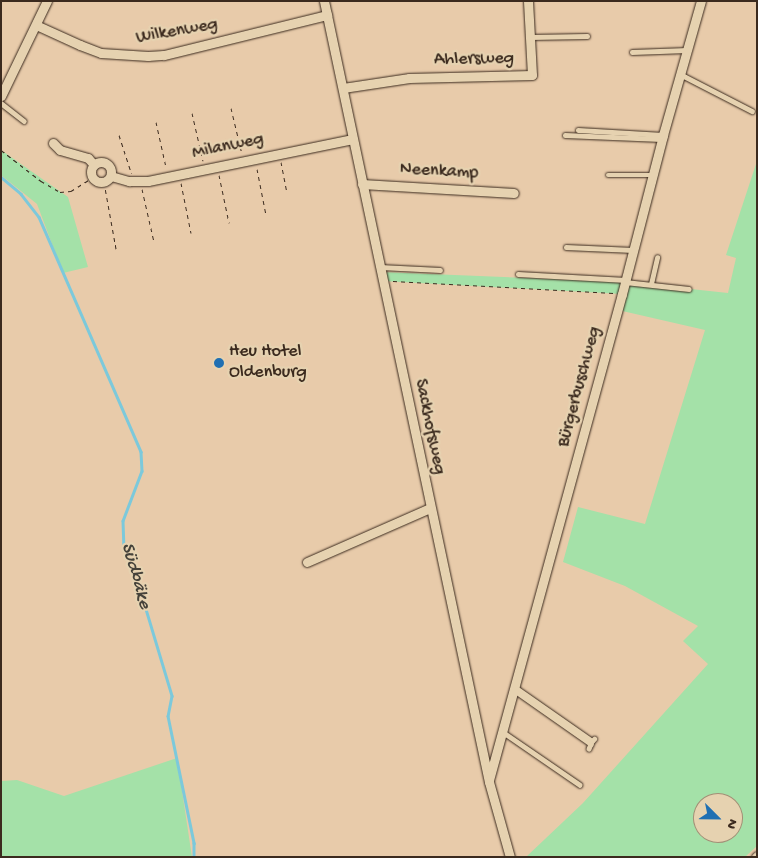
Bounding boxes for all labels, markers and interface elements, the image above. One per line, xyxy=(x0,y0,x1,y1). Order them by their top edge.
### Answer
street label: Wilkenweg xyxy=(134,14,220,50)
street label: Ahlersweg xyxy=(434,49,514,71)
street label: Milanweg xyxy=(190,129,266,165)
street label: Neenkamp xyxy=(399,159,479,185)
street label: Bürgerbuschweg xyxy=(554,324,606,450)
place label: Heu Hotel Oldenburg xyxy=(229,342,307,384)
marker: Heu Hotel Oldenburg xyxy=(213,357,225,369)
street label: Sackhofsweg xyxy=(408,377,450,477)
water label: Südbäke xyxy=(115,540,155,612)
north arrow xyxy=(693,793,743,843)
text: N xyxy=(722,816,741,831)

